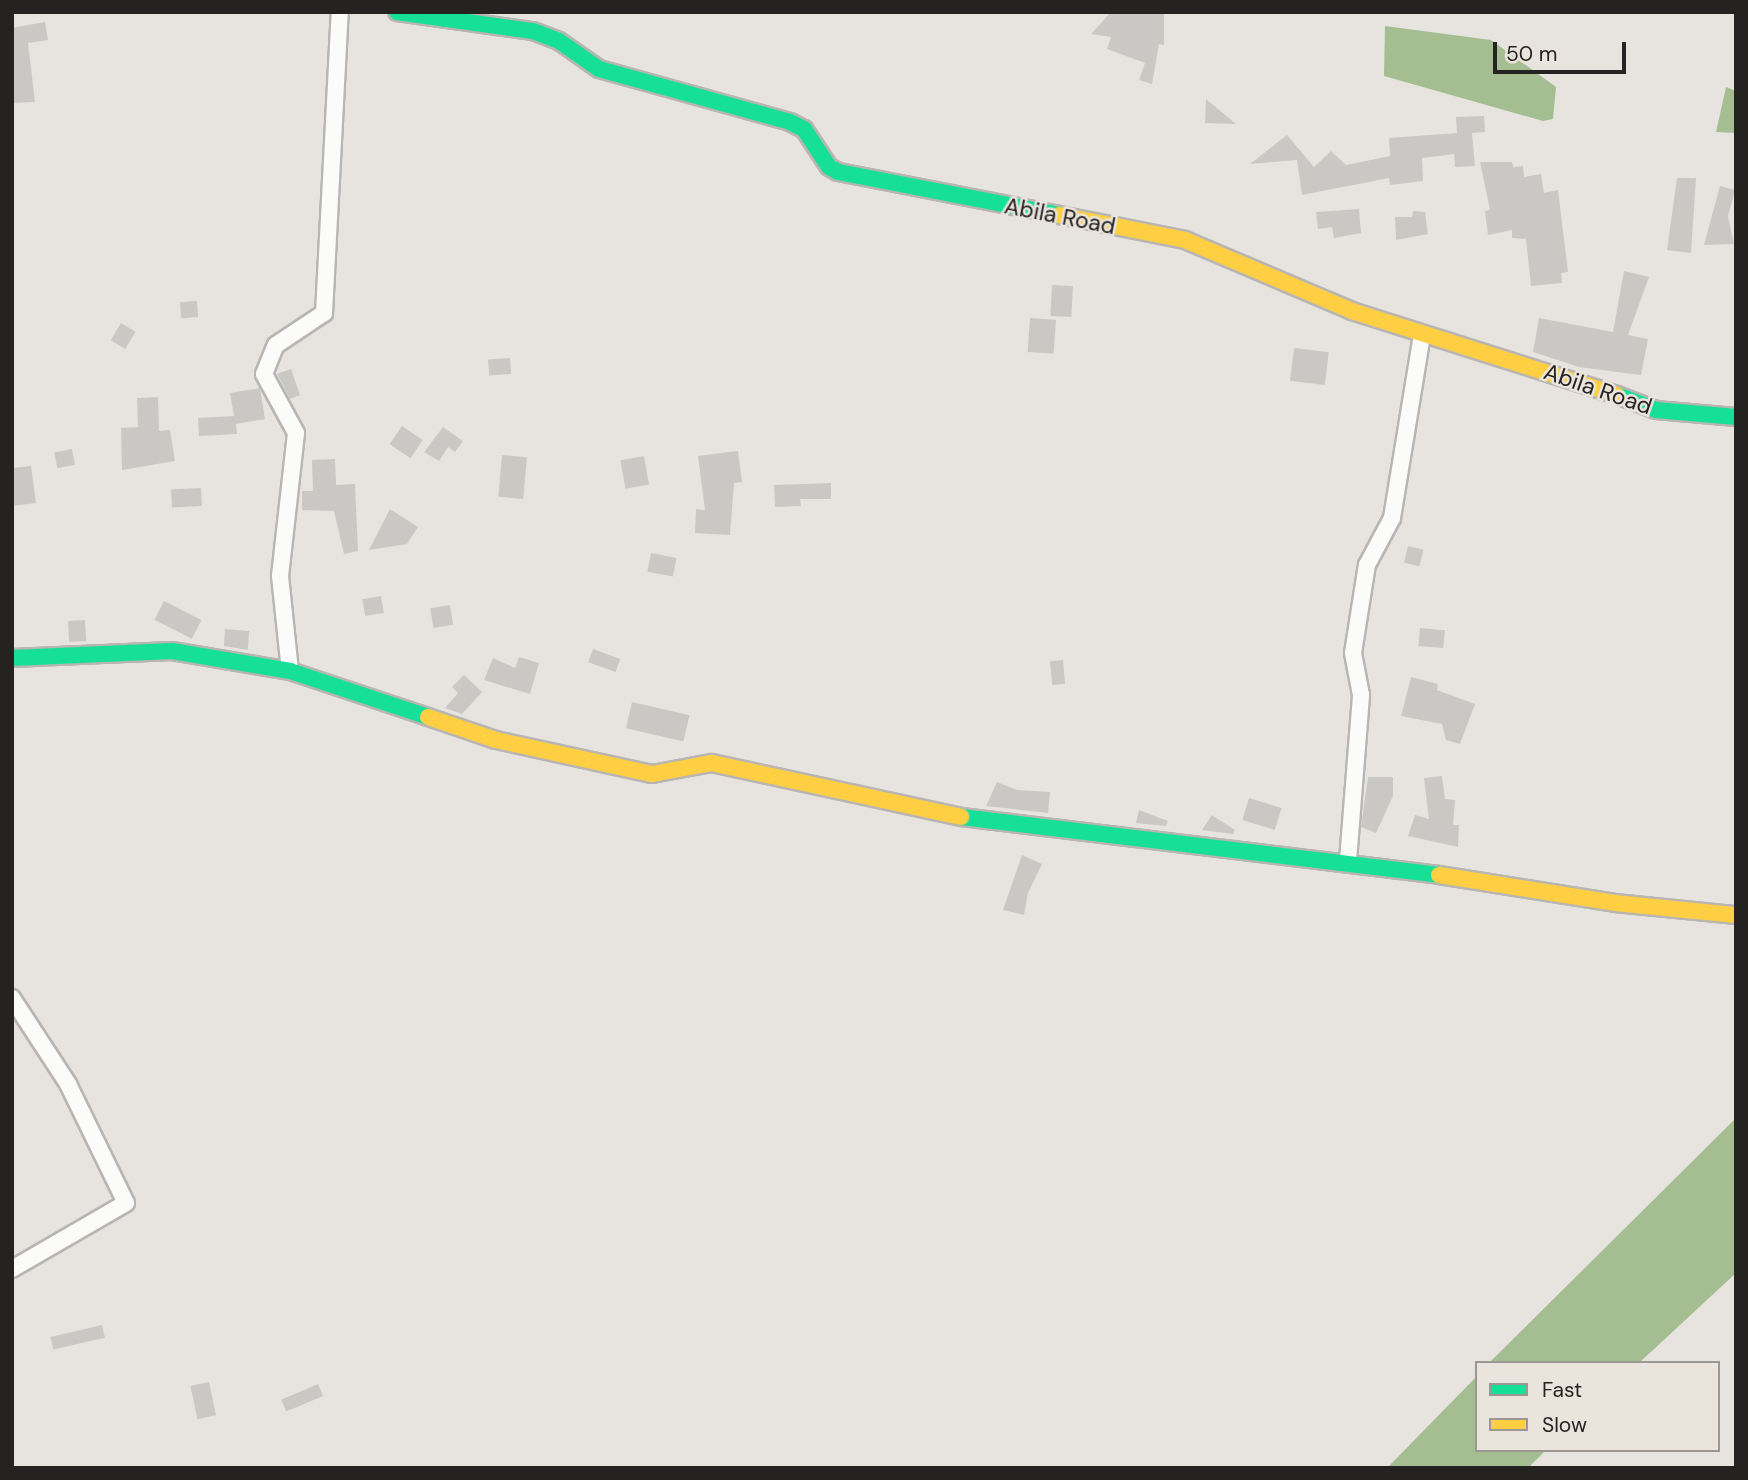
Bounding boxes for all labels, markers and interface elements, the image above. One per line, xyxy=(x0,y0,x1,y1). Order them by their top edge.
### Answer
scale bar xyxy=(1496,28,1629,72)
text: 50 m xyxy=(1506,40,1557,68)
street label: Abila Road xyxy=(1002,192,1118,240)
street label: Abila Road xyxy=(1540,358,1656,420)
legend xyxy=(1475,1361,1720,1452)
text: Fast xyxy=(1542,1376,1582,1404)
text: Slow xyxy=(1542,1411,1587,1439)

